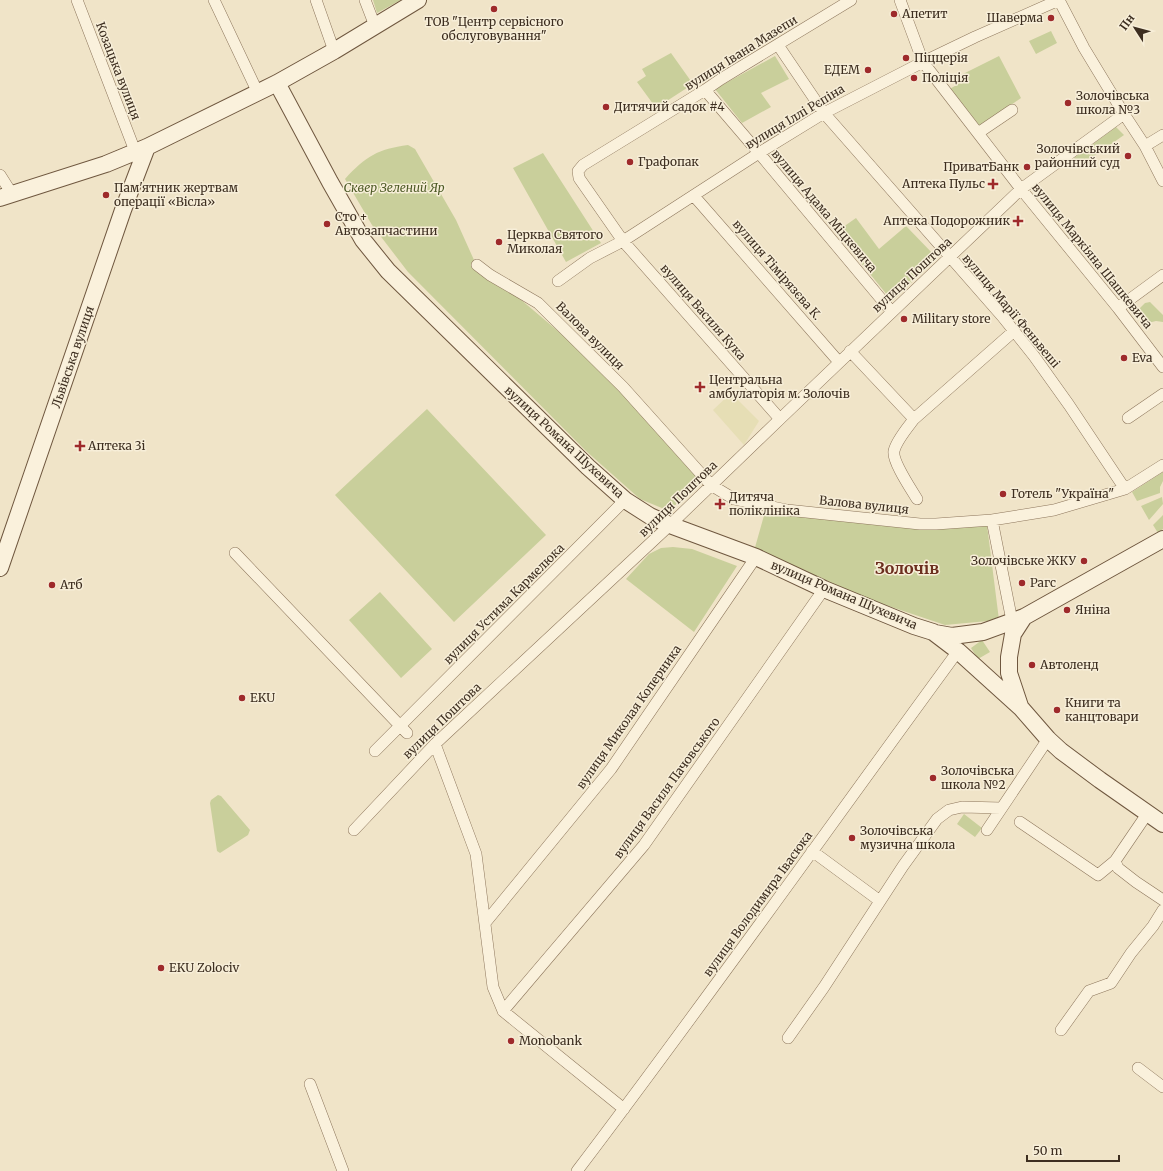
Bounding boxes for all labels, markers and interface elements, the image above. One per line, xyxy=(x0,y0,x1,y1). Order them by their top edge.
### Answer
marker: ТОВ "Центр сервісного обслуговування" xyxy=(489,4,499,14)
place label: Апетит xyxy=(901,6,948,21)
north arrow xyxy=(1115,8,1155,48)
marker: Апетит xyxy=(889,9,899,19)
place label: Шаверма xyxy=(987,10,1044,25)
text: Пн xyxy=(1116,11,1138,33)
street label: вулиця Івана Мазепи xyxy=(682,12,800,93)
marker: Шаверма xyxy=(1046,13,1056,23)
place label: ТОВ "Центр сервісного обслуговування" xyxy=(424,14,564,43)
street label: Козацька вулиця xyxy=(93,20,144,122)
place label: Піццерія xyxy=(914,50,968,65)
marker: Піццерія xyxy=(901,53,911,63)
place label: ЕДЕМ xyxy=(824,62,860,77)
marker: ЕДЕМ xyxy=(863,65,873,75)
place label: Поліція xyxy=(922,70,968,85)
marker: Поліція xyxy=(909,73,919,83)
street label: вулиця Іллі Рєпіна xyxy=(742,81,848,152)
place label: Золочівська школа №3 xyxy=(1076,88,1150,117)
marker: Золочівська школа №3 xyxy=(1063,98,1073,108)
place label: Дитячий садок #4 xyxy=(614,99,725,114)
marker: Дитячий садок #4 xyxy=(601,102,611,112)
place label: Золочівський районний суд xyxy=(1035,141,1120,170)
street label: вулиця Адама Міцкевича xyxy=(769,146,881,276)
marker: Золочівський районний суд xyxy=(1123,151,1133,161)
place label: Графопак xyxy=(638,154,699,169)
marker: Графопак xyxy=(625,157,635,167)
place label: ПриватБанк xyxy=(943,159,1019,174)
marker: ПриватБанк xyxy=(1022,162,1032,172)
place label: Аптека Пульс xyxy=(901,176,985,191)
marker: Аптека Пульс xyxy=(988,179,998,189)
place label: Пам'ятник жертвам операції «Вісла» xyxy=(114,180,239,209)
park label: Сквер Зелений Яр xyxy=(344,180,445,195)
street label: вулиця Маркіяна Шашкевича xyxy=(1029,180,1156,332)
marker: Пам'ятник жертвам операції «Вісла» xyxy=(101,190,111,200)
place label: Сто + Автозапчастини xyxy=(334,209,438,238)
place label: Аптека Подорожник xyxy=(882,213,1010,228)
street label: вулиця Тімірязєва К. xyxy=(730,216,825,323)
marker: Аптека Подорожник xyxy=(1013,216,1023,226)
marker: Сто + Автозапчастини xyxy=(322,219,332,229)
place label: Церква Святого Миколая xyxy=(507,227,603,256)
street label: вулиця Поштова xyxy=(869,234,955,315)
marker: Церква Святого Миколая xyxy=(494,237,504,247)
street label: вулиця Марії Феньвеші xyxy=(959,251,1063,371)
street label: вулиця Василя Кука xyxy=(658,261,750,363)
street label: Валова вулиця xyxy=(553,299,627,373)
street label: Львівська вулиця xyxy=(48,304,97,410)
place label: Military store xyxy=(912,311,990,326)
marker: Military store xyxy=(899,314,909,324)
place label: Eva xyxy=(1132,350,1153,365)
marker: Eva xyxy=(1119,353,1129,363)
place label: Центральна амбулаторія м. Золочів xyxy=(709,372,850,401)
marker: Центральна амбулаторія м. Золочів xyxy=(694,381,706,393)
street label: вулиця Романа Шухевича xyxy=(502,382,628,501)
place label: Аптека 3і xyxy=(87,438,145,453)
marker: Аптека 3і xyxy=(75,441,85,451)
street label: вулиця Поштова xyxy=(635,457,720,540)
place label: Готель "Україна" xyxy=(1011,486,1114,501)
place label: Дитяча поліклініка xyxy=(729,489,800,518)
marker: Готель "Україна" xyxy=(998,489,1008,499)
street label: Валова вулиця xyxy=(818,492,910,517)
marker: Дитяча поліклініка xyxy=(714,498,726,510)
street label: вулиця Устима Кармелюка xyxy=(440,540,568,667)
place label: Золочівське ЖКУ xyxy=(971,553,1076,568)
marker: Золочівське ЖКУ xyxy=(1079,556,1089,566)
street label: вулиця Романа Шухевича xyxy=(769,557,920,632)
district label: Золочів xyxy=(875,558,939,578)
place label: Рагс xyxy=(1030,575,1056,590)
place label: Атб xyxy=(59,577,83,592)
marker: Рагс xyxy=(1017,578,1027,588)
marker: Атб xyxy=(47,580,57,590)
place label: Яніна xyxy=(1075,602,1111,617)
marker: Яніна xyxy=(1062,605,1072,615)
street label: вулиця Миколая Коперника xyxy=(573,641,685,792)
place label: Автоленд xyxy=(1039,657,1099,672)
marker: Автоленд xyxy=(1027,660,1037,670)
street label: вулиця Поштова xyxy=(399,679,484,762)
place label: EKU xyxy=(250,690,275,705)
marker: EKU xyxy=(237,693,247,703)
place label: Книги та канцтовари xyxy=(1065,695,1139,724)
marker: Книги та канцтовари xyxy=(1052,705,1062,715)
street label: вулиця Василя Пачовського xyxy=(610,714,723,861)
place label: Золочівська школа №2 xyxy=(941,763,1015,792)
marker: Золочівська школа №2 xyxy=(928,773,938,783)
place label: Золочівська музична школа xyxy=(860,823,956,852)
street label: вулиця Володимира Івасюка xyxy=(700,828,816,979)
marker: Золочівська музична школа xyxy=(847,833,857,843)
place label: EKU Zolociv xyxy=(169,960,239,975)
marker: EKU Zolociv xyxy=(156,963,166,973)
place label: Monobank xyxy=(519,1033,582,1048)
marker: Monobank xyxy=(506,1036,516,1046)
scale bar xyxy=(1027,1137,1119,1163)
text: 50 m xyxy=(1033,1143,1062,1158)

